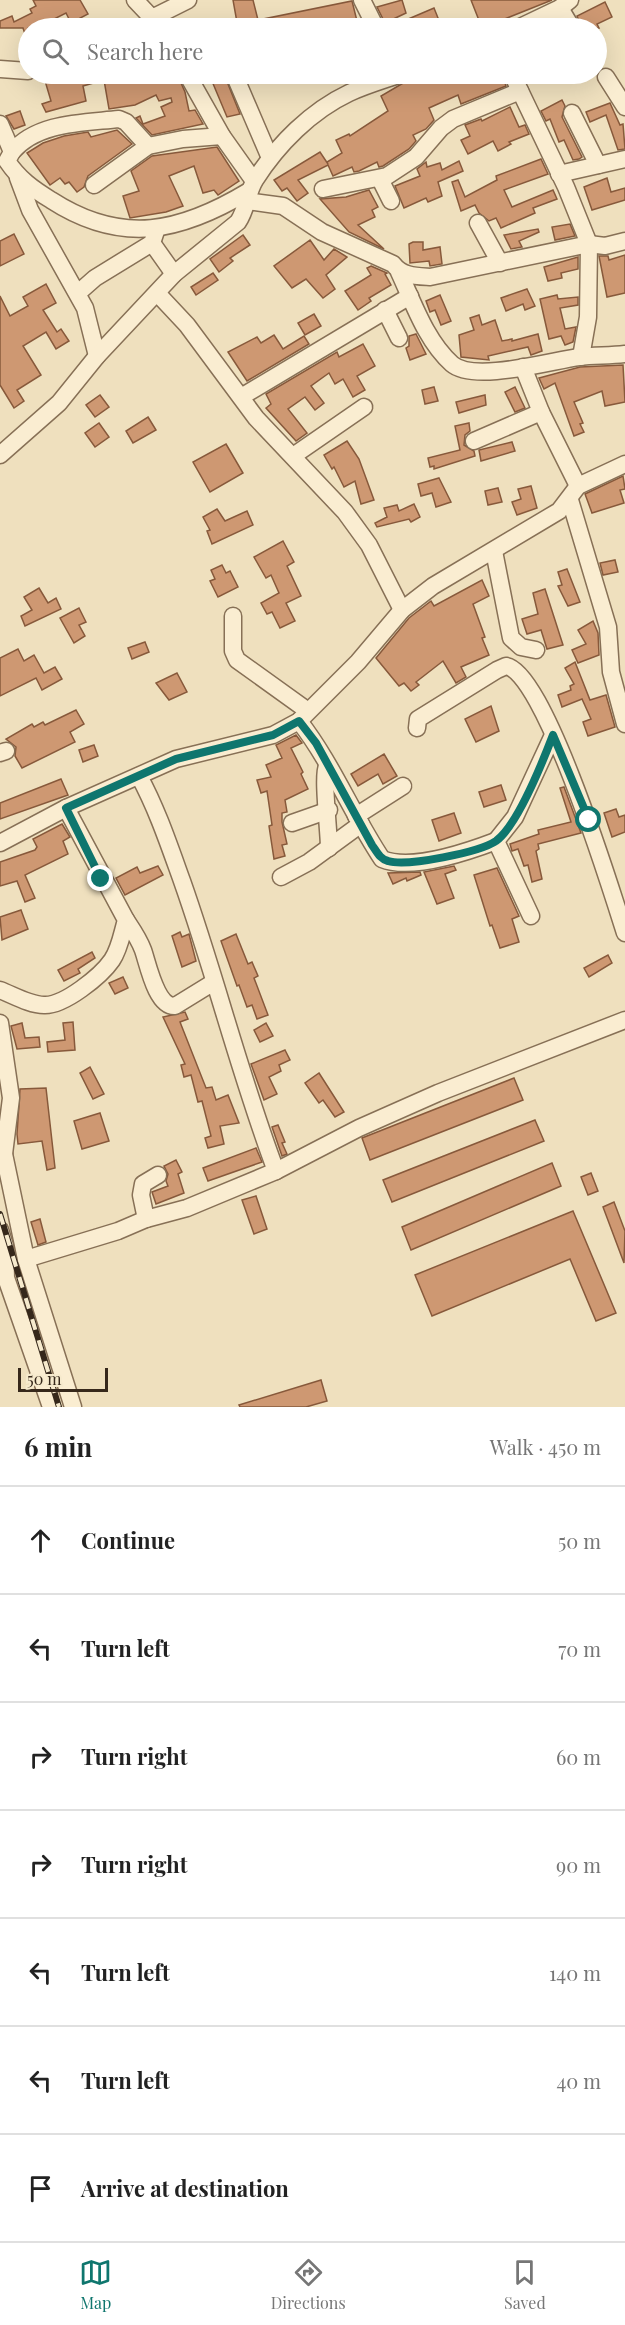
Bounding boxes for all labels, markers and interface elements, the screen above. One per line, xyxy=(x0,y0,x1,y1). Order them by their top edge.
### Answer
search box xyxy=(18,18,607,84)
icon: search xyxy=(39,35,72,68)
text: Search here xyxy=(87,36,203,66)
route start xyxy=(575,806,601,832)
route end xyxy=(87,865,113,891)
scale bar xyxy=(18,1365,108,1392)
text: 50 m xyxy=(27,1368,61,1389)
text: 6 min xyxy=(24,1429,92,1464)
text: Walk · 450 m xyxy=(490,1433,601,1460)
icon: ahead xyxy=(24,1524,57,1557)
text: Continue xyxy=(81,1525,175,1555)
text: 50 m xyxy=(558,1527,601,1554)
icon: left xyxy=(24,1632,57,1665)
text: Turn left xyxy=(81,1633,170,1663)
text: 70 m xyxy=(558,1635,601,1662)
icon: right xyxy=(24,1740,57,1773)
text: Turn right xyxy=(81,1741,187,1771)
text: 60 m xyxy=(556,1743,601,1770)
icon: right xyxy=(24,1848,57,1881)
text: Turn right xyxy=(81,1849,187,1879)
text: 90 m xyxy=(556,1851,601,1878)
icon: left xyxy=(24,1956,57,1989)
text: Turn left xyxy=(81,1957,170,1987)
text: 140 m xyxy=(549,1959,601,1986)
icon: left xyxy=(24,2064,57,2097)
text: Turn left xyxy=(81,2065,170,2095)
text: 40 m xyxy=(556,2067,601,2094)
icon: arrive xyxy=(24,2172,57,2205)
text: Arrive at destination xyxy=(81,2173,289,2203)
tab: Map xyxy=(79,2256,112,2313)
tab: Directions xyxy=(271,2256,346,2313)
tab: Saved xyxy=(504,2256,546,2313)

